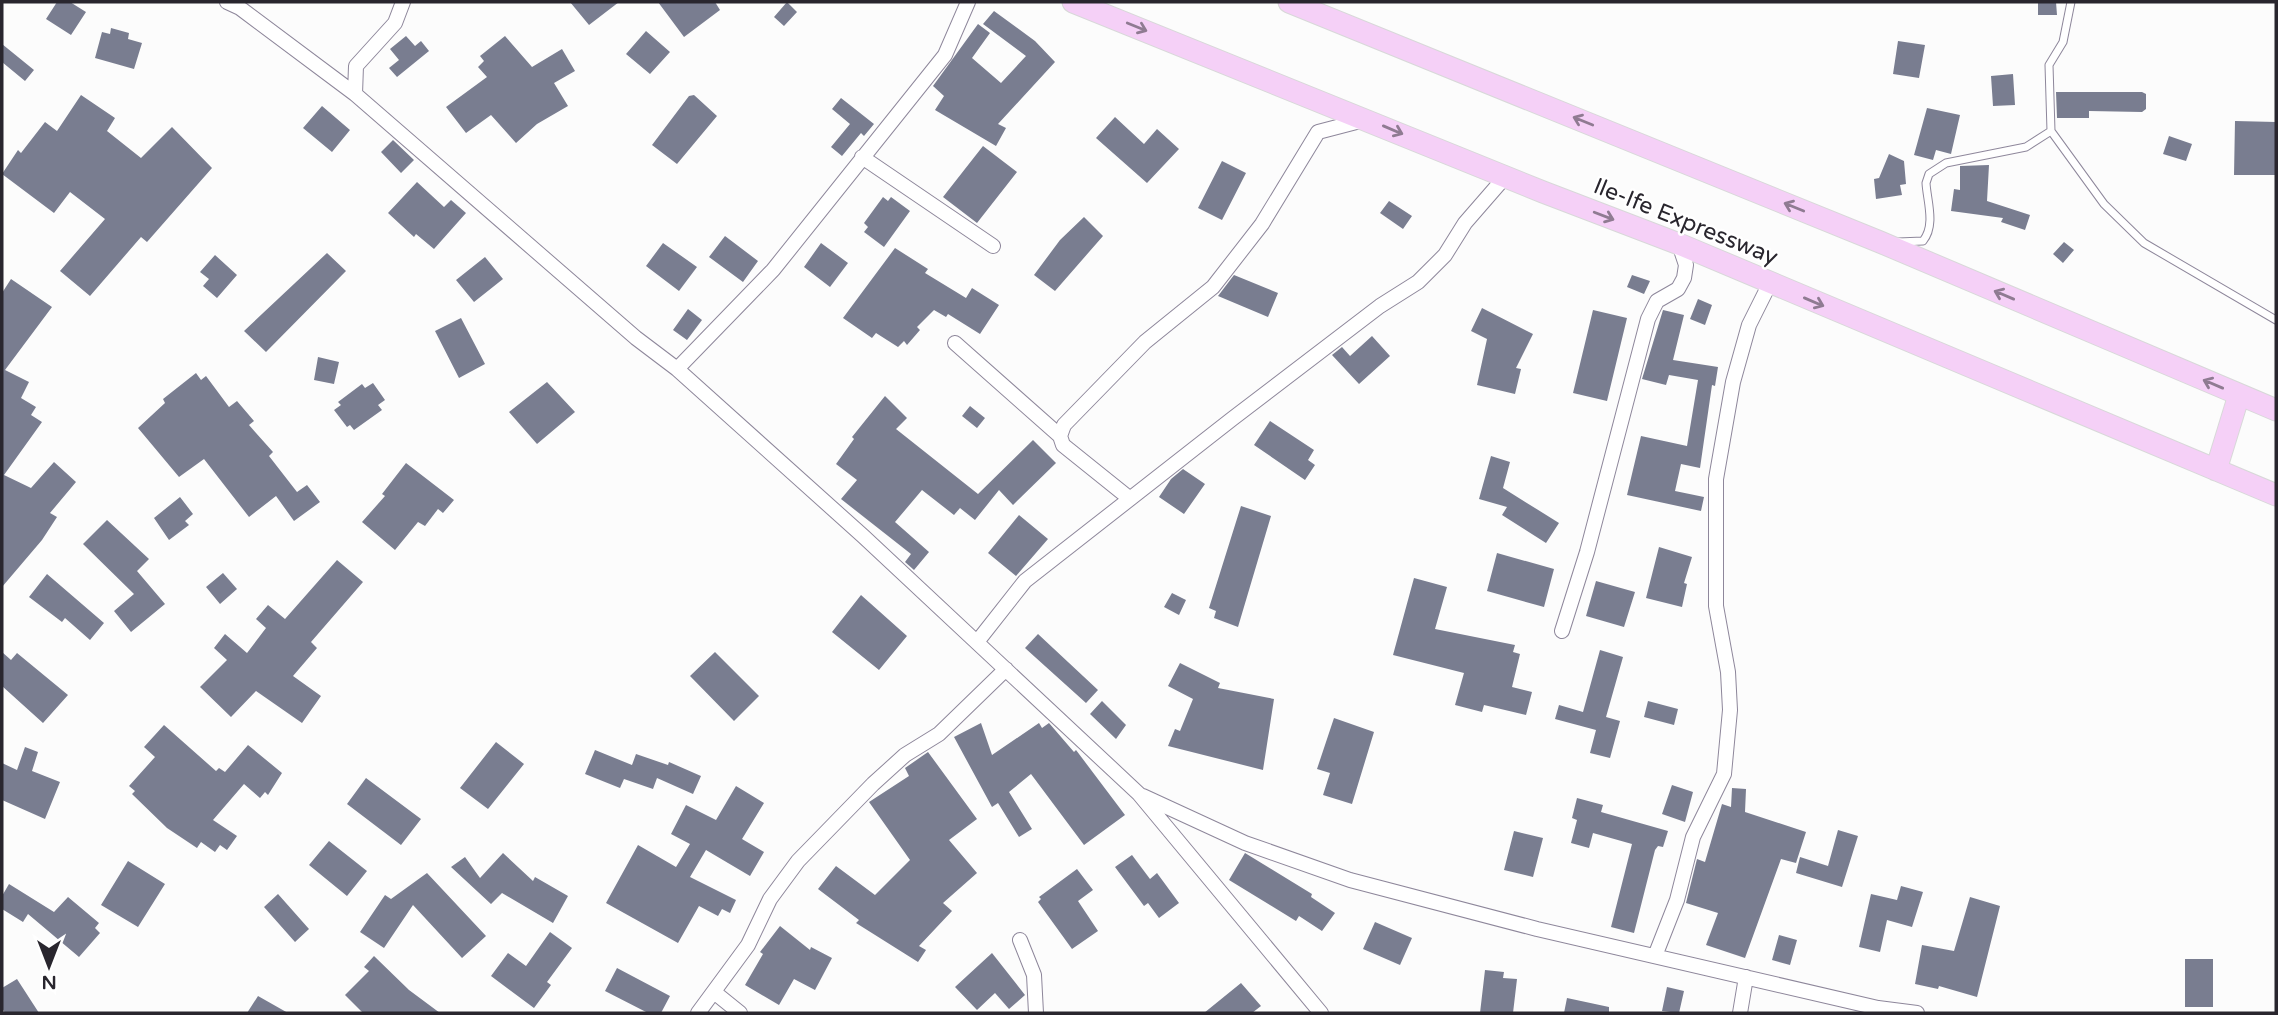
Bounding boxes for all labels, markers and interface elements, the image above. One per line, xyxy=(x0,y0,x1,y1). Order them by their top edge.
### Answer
one-way arrow xyxy=(1125,21,1147,34)
one-way arrow xyxy=(1573,114,1595,127)
one-way arrow xyxy=(1382,124,1404,137)
street label: Ile-Ife Expressway xyxy=(1589,172,1782,272)
one-way arrow xyxy=(1783,200,1805,213)
one-way arrow xyxy=(1593,210,1614,223)
one-way arrow xyxy=(1993,288,2015,301)
one-way arrow xyxy=(1803,296,1825,309)
one-way arrow xyxy=(2203,376,2224,389)
north arrow xyxy=(14,931,84,1001)
text: N xyxy=(41,971,57,993)

